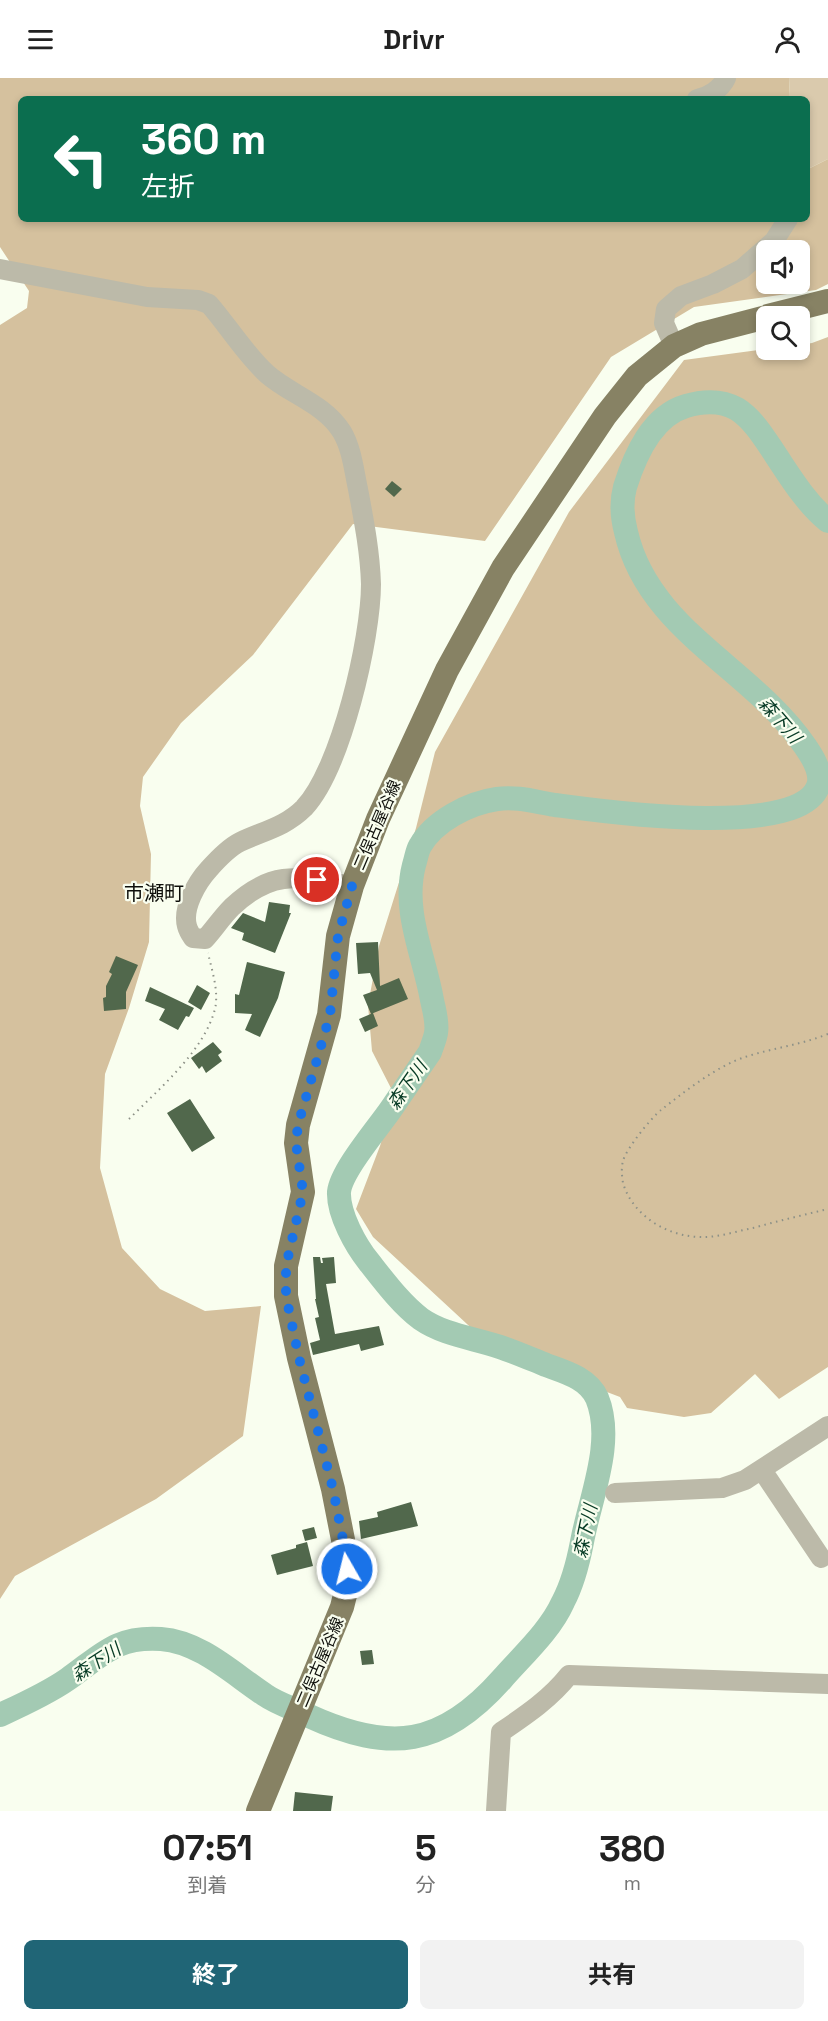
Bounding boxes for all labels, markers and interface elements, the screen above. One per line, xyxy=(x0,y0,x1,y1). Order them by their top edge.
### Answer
text: Drivr xyxy=(383,22,445,57)
icon: menu xyxy=(24,23,57,56)
icon: person xyxy=(771,23,804,56)
text: 360 m xyxy=(141,113,266,166)
icon: left xyxy=(42,120,120,198)
text: 左折 xyxy=(141,169,195,204)
map controls xyxy=(756,240,810,360)
button: sound xyxy=(756,240,810,294)
button: search xyxy=(756,306,810,360)
water label: 森下川 xyxy=(754,692,808,749)
street label: 二俣古屋谷線 xyxy=(349,777,405,873)
pin xyxy=(291,854,342,905)
icon: arrive xyxy=(300,863,333,896)
district label: 市瀬町 xyxy=(124,880,184,906)
water label: 森下川 xyxy=(382,1055,433,1114)
water label: 森下川 xyxy=(568,1500,602,1560)
position arrow xyxy=(315,1537,379,1601)
street label: 二俣古屋谷線 xyxy=(292,1614,348,1710)
water label: 森下川 xyxy=(67,1637,127,1686)
text: 07:51 xyxy=(162,1825,253,1871)
text: 5 xyxy=(415,1825,437,1871)
text: 380 xyxy=(599,1826,666,1872)
text: m xyxy=(624,1870,641,1896)
text: 到着 xyxy=(188,1872,228,1898)
text: 分 xyxy=(416,1872,436,1898)
button: 終了 xyxy=(24,1940,408,2009)
button: 共有 xyxy=(420,1940,804,2009)

